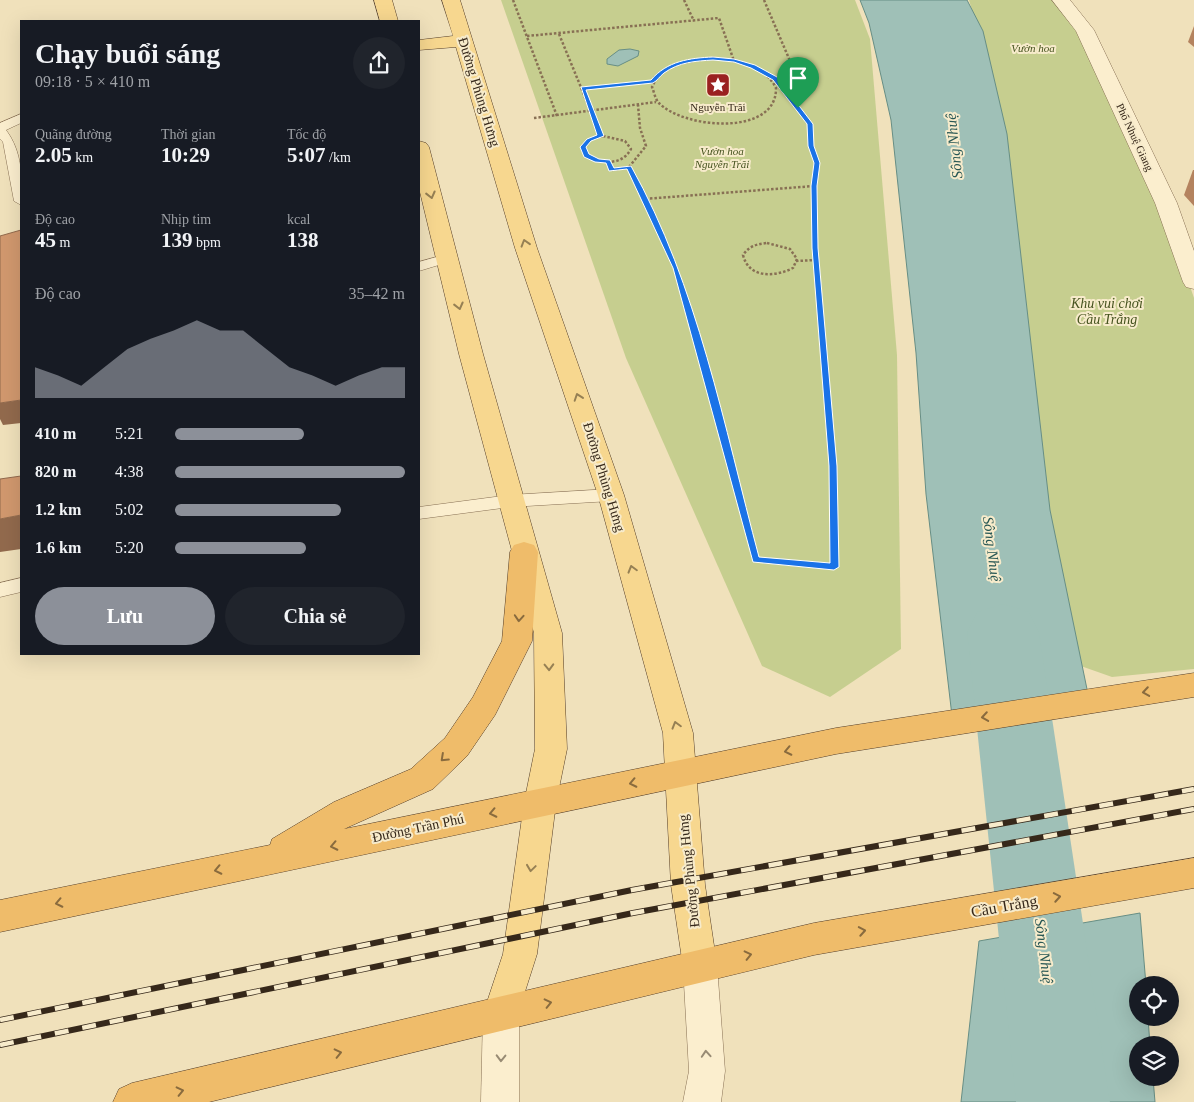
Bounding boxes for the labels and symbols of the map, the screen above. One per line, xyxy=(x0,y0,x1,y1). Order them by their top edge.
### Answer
street label: Đường Phùng Hưng xyxy=(455,35,503,149)
park label: Vườn hoa xyxy=(1011,42,1055,54)
pin xyxy=(777,57,819,108)
place icon: Nguyễn Trãi xyxy=(705,72,731,98)
place label: Nguyễn Trãi xyxy=(690,101,746,113)
street label: Phố Nhuệ Giang xyxy=(1114,101,1156,173)
water label: Sông Nhuệ xyxy=(943,112,965,179)
park label: Vườn hoa Nguyễn Trãi xyxy=(694,145,749,170)
one-way arrow xyxy=(425,190,436,199)
one-way arrow xyxy=(521,240,531,248)
park label: Khu vui chơi Cầu Trắng xyxy=(1070,296,1143,327)
one-way arrow xyxy=(453,301,464,310)
one-way arrow xyxy=(574,393,584,402)
street label: Đường Phùng Hưng xyxy=(580,420,628,534)
water label: Sông Nhuệ xyxy=(980,516,1004,583)
one-way arrow xyxy=(627,564,638,573)
one-way arrow xyxy=(514,614,525,622)
one-way arrow xyxy=(543,664,554,672)
one-way arrow xyxy=(1141,687,1150,697)
one-way arrow xyxy=(981,712,990,722)
one-way arrow xyxy=(671,721,682,729)
one-way arrow xyxy=(783,745,792,756)
one-way arrow xyxy=(440,753,449,762)
one-way arrow xyxy=(629,777,638,788)
one-way arrow xyxy=(488,807,497,817)
street label: Đường Trần Phú xyxy=(371,811,465,845)
street label: Đường Phùng Hưng xyxy=(676,814,702,928)
one-way arrow xyxy=(329,840,338,850)
one-way arrow xyxy=(213,864,222,875)
one-way arrow xyxy=(527,864,537,873)
street label: Cầu Trắng xyxy=(969,892,1039,921)
one-way arrow xyxy=(1053,893,1061,903)
one-way arrow xyxy=(54,898,63,908)
water label: Sông Nhuệ xyxy=(1032,918,1056,985)
one-way arrow xyxy=(858,926,867,936)
one-way arrow xyxy=(743,950,752,961)
one-way arrow xyxy=(544,998,553,1009)
one-way arrow xyxy=(333,1048,342,1059)
one-way arrow xyxy=(700,1049,711,1057)
one-way arrow xyxy=(495,1054,506,1062)
one-way arrow xyxy=(175,1086,184,1097)

